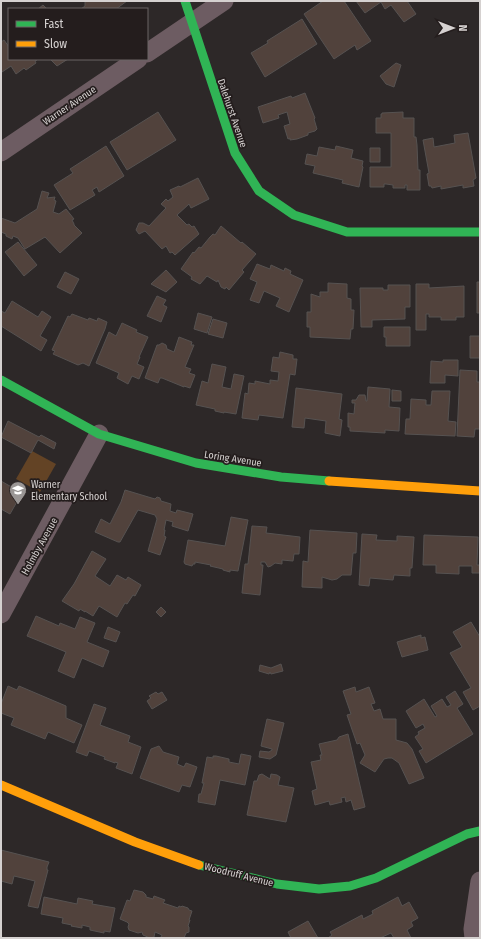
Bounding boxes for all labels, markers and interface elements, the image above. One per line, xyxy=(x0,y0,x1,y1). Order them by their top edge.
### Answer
legend xyxy=(8,8,148,60)
north arrow xyxy=(433,8,473,48)
text: Fast xyxy=(44,17,63,31)
text: N xyxy=(456,25,469,31)
text: Slow xyxy=(44,37,67,51)
street label: Dalehurst Avenue xyxy=(215,77,249,149)
street label: Warner Avenue xyxy=(41,84,99,128)
street label: Loring Avenue xyxy=(203,449,262,469)
place label: Warner Elementary School xyxy=(31,479,107,503)
school or university icon: Warner Elementary School xyxy=(8,480,28,505)
street label: Holmby Avenue xyxy=(19,516,61,577)
street label: Woodruff Avenue xyxy=(203,861,274,889)

